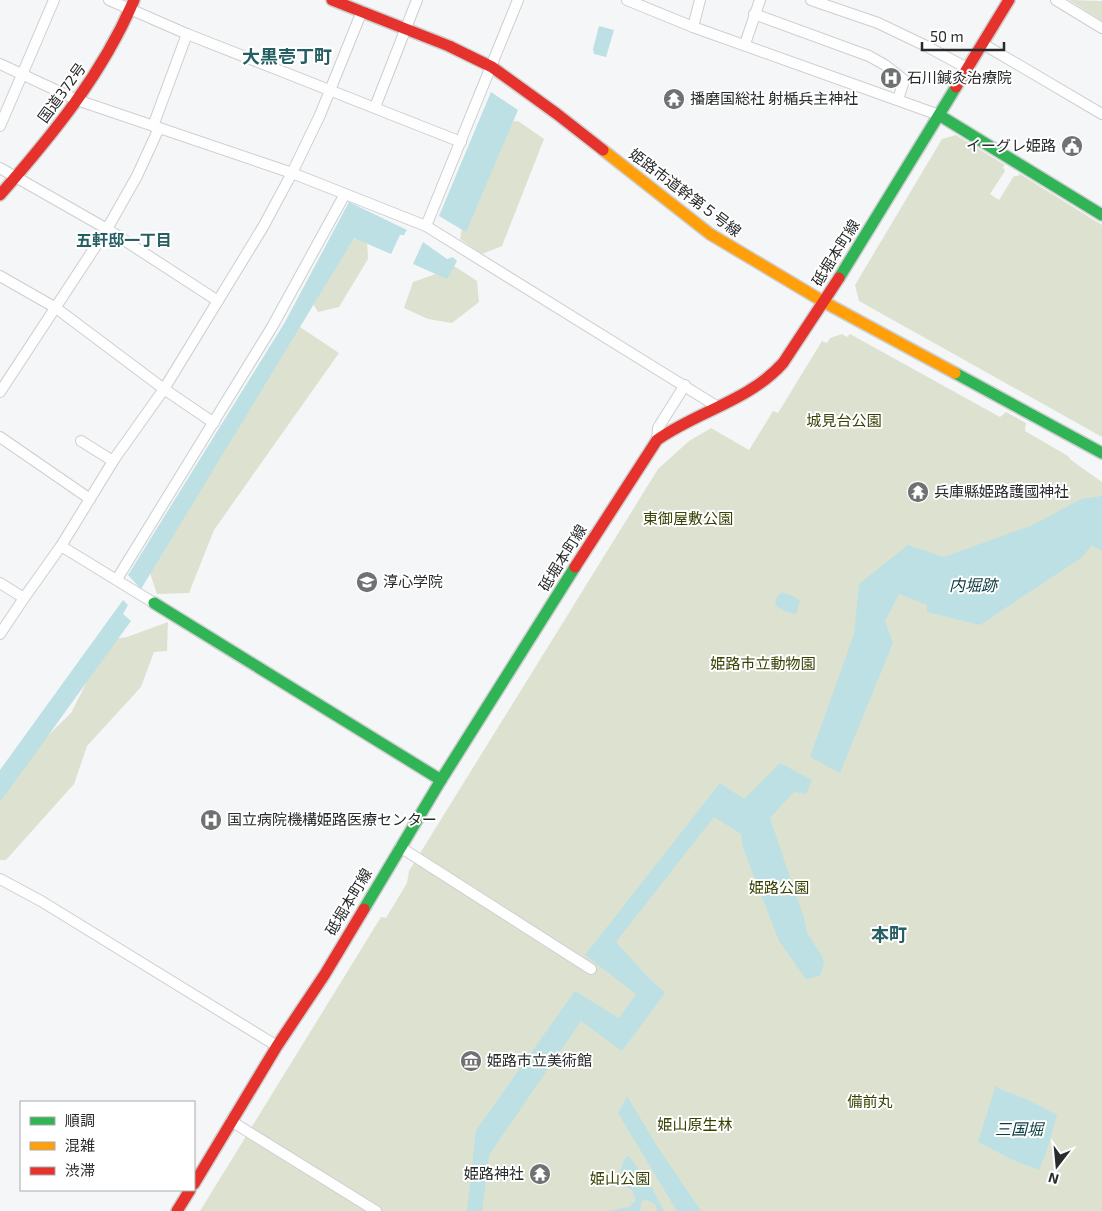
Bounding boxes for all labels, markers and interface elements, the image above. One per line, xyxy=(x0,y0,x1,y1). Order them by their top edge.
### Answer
scale bar xyxy=(922,20,1004,52)
text: 50 m xyxy=(930,27,964,45)
district label: 大黒壱丁町 xyxy=(242,45,332,67)
street label: 国道372号 xyxy=(33,59,89,126)
hospital icon: 石川鍼灸治療院 xyxy=(879,66,903,90)
place label: 石川鍼灸治療院 xyxy=(907,68,1012,86)
temple icon: 播磨国総社 射楯兵主神社 xyxy=(662,87,686,111)
place label: 播磨国総社 射楯兵主神社 xyxy=(690,89,858,107)
public building icon: イーグレ姫路 xyxy=(1060,134,1084,158)
place label: イーグレ姫路 xyxy=(966,136,1056,154)
street label: 姫路市道幹第５号線 xyxy=(626,144,745,240)
street label: 砥堀本町線 xyxy=(808,216,863,289)
district label: 五軒邸一丁目 xyxy=(76,230,172,249)
park label: 城見台公園 xyxy=(806,411,882,429)
temple icon: 兵庫縣姫路護國神社 xyxy=(906,480,930,504)
place label: 兵庫縣姫路護國神社 xyxy=(934,482,1069,500)
park label: 東御屋敷公園 xyxy=(643,509,733,527)
street label: 砥堀本町線 xyxy=(535,521,590,594)
school or university icon: 淳心学院 xyxy=(355,570,379,594)
place label: 淳心学院 xyxy=(383,572,443,590)
water label: 内堀跡 xyxy=(949,575,1000,594)
park label: 姫路市立動物園 xyxy=(710,654,816,672)
hospital icon: 国立病院機構姫路医療センター xyxy=(199,808,223,832)
place label: 国立病院機構姫路医療センター xyxy=(227,810,437,828)
street label: 砥堀本町線 xyxy=(321,865,375,938)
park label: 姫路公園 xyxy=(749,878,809,896)
district label: 本町 xyxy=(871,923,907,945)
museum icon: 姫路市立美術館 xyxy=(459,1049,483,1073)
place label: 姫路市立美術館 xyxy=(487,1051,592,1069)
park label: 備前丸 xyxy=(847,1092,893,1110)
legend xyxy=(20,1101,195,1191)
text: 順調 xyxy=(65,1111,95,1129)
park label: 姫山原生林 xyxy=(657,1115,733,1133)
water label: 三国堀 xyxy=(995,1119,1046,1138)
text: 混雑 xyxy=(65,1136,95,1154)
north arrow xyxy=(1032,1141,1082,1191)
text: 渋滞 xyxy=(65,1161,95,1179)
temple icon: 姫路神社 xyxy=(528,1162,552,1186)
place label: 姫路神社 xyxy=(464,1164,524,1182)
park label: 姫山公園 xyxy=(590,1169,650,1187)
text: N xyxy=(1046,1169,1060,1189)

